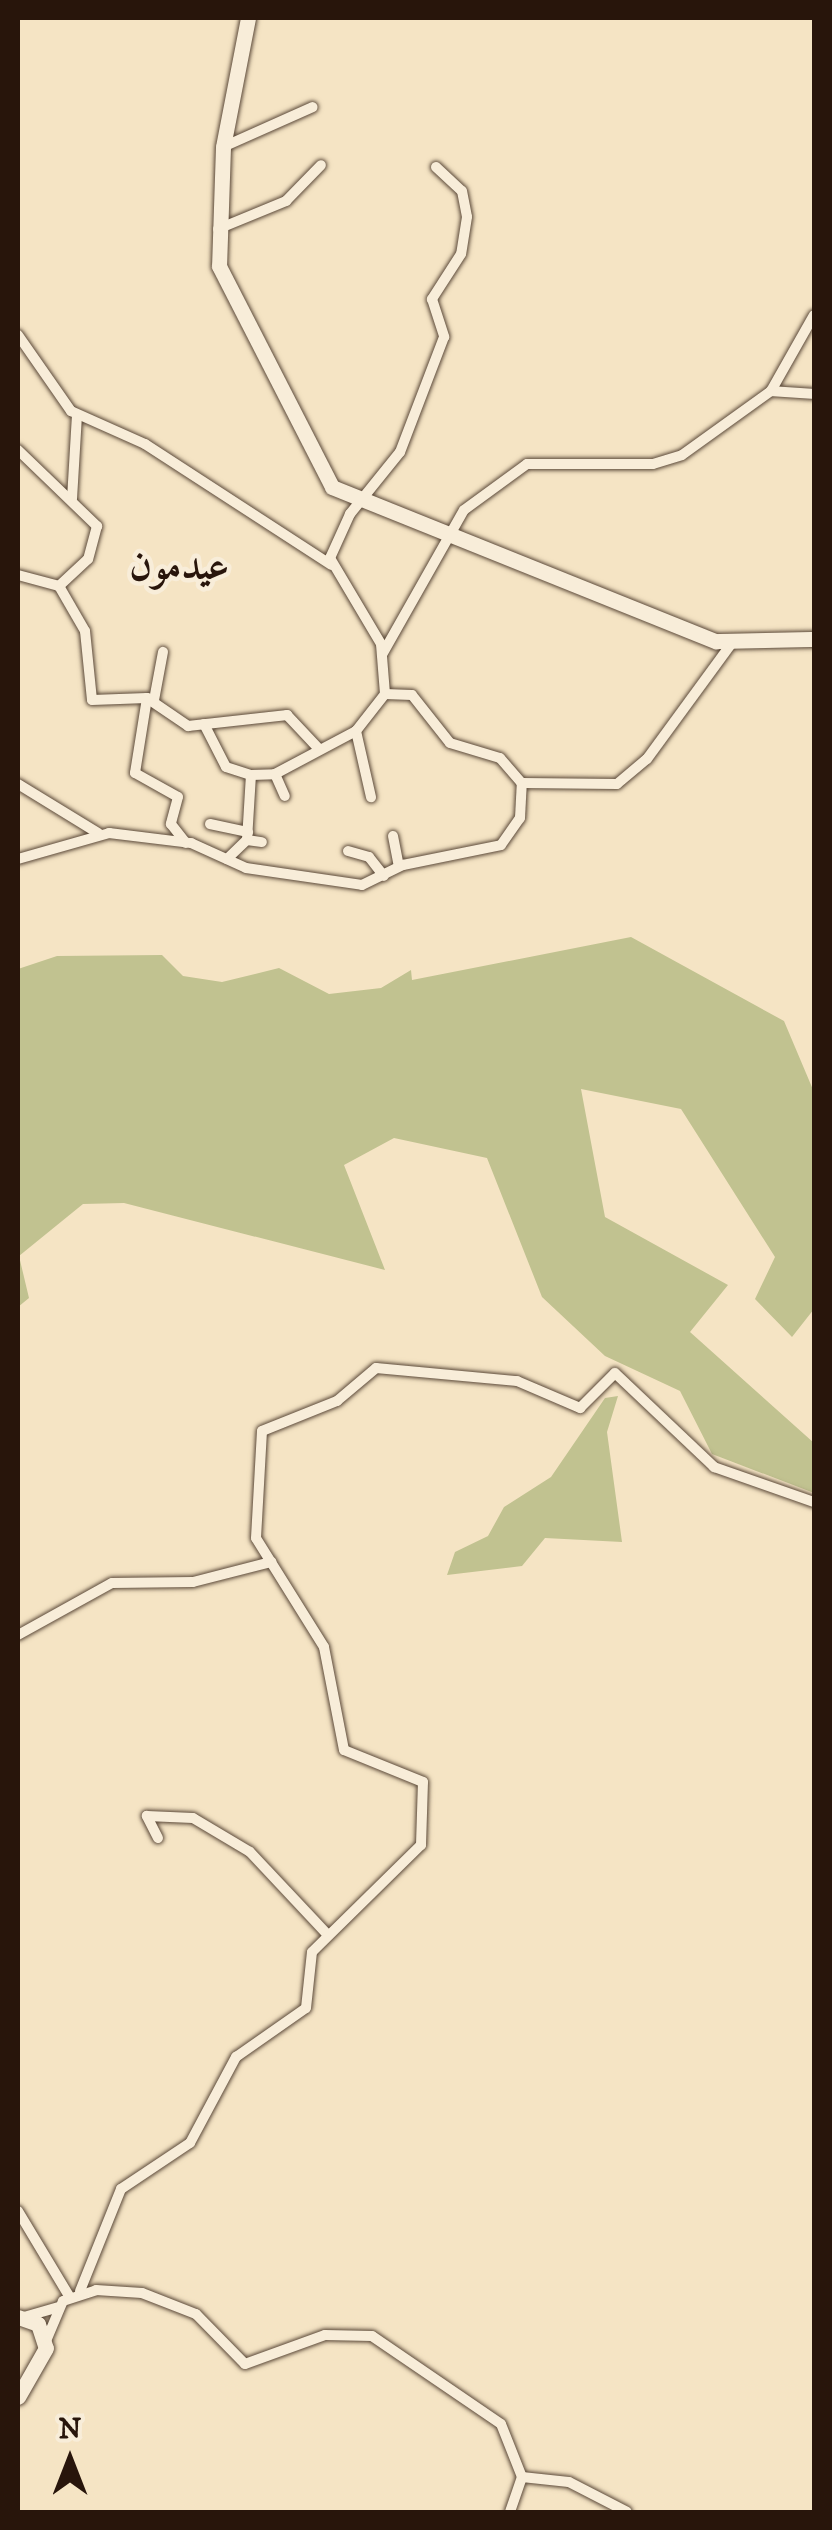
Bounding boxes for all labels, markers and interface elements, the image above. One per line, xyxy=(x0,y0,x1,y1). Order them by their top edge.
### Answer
district label: عيدمون xyxy=(129,543,229,591)
north arrow xyxy=(20,2410,120,2510)
text: N xyxy=(59,2412,81,2447)

